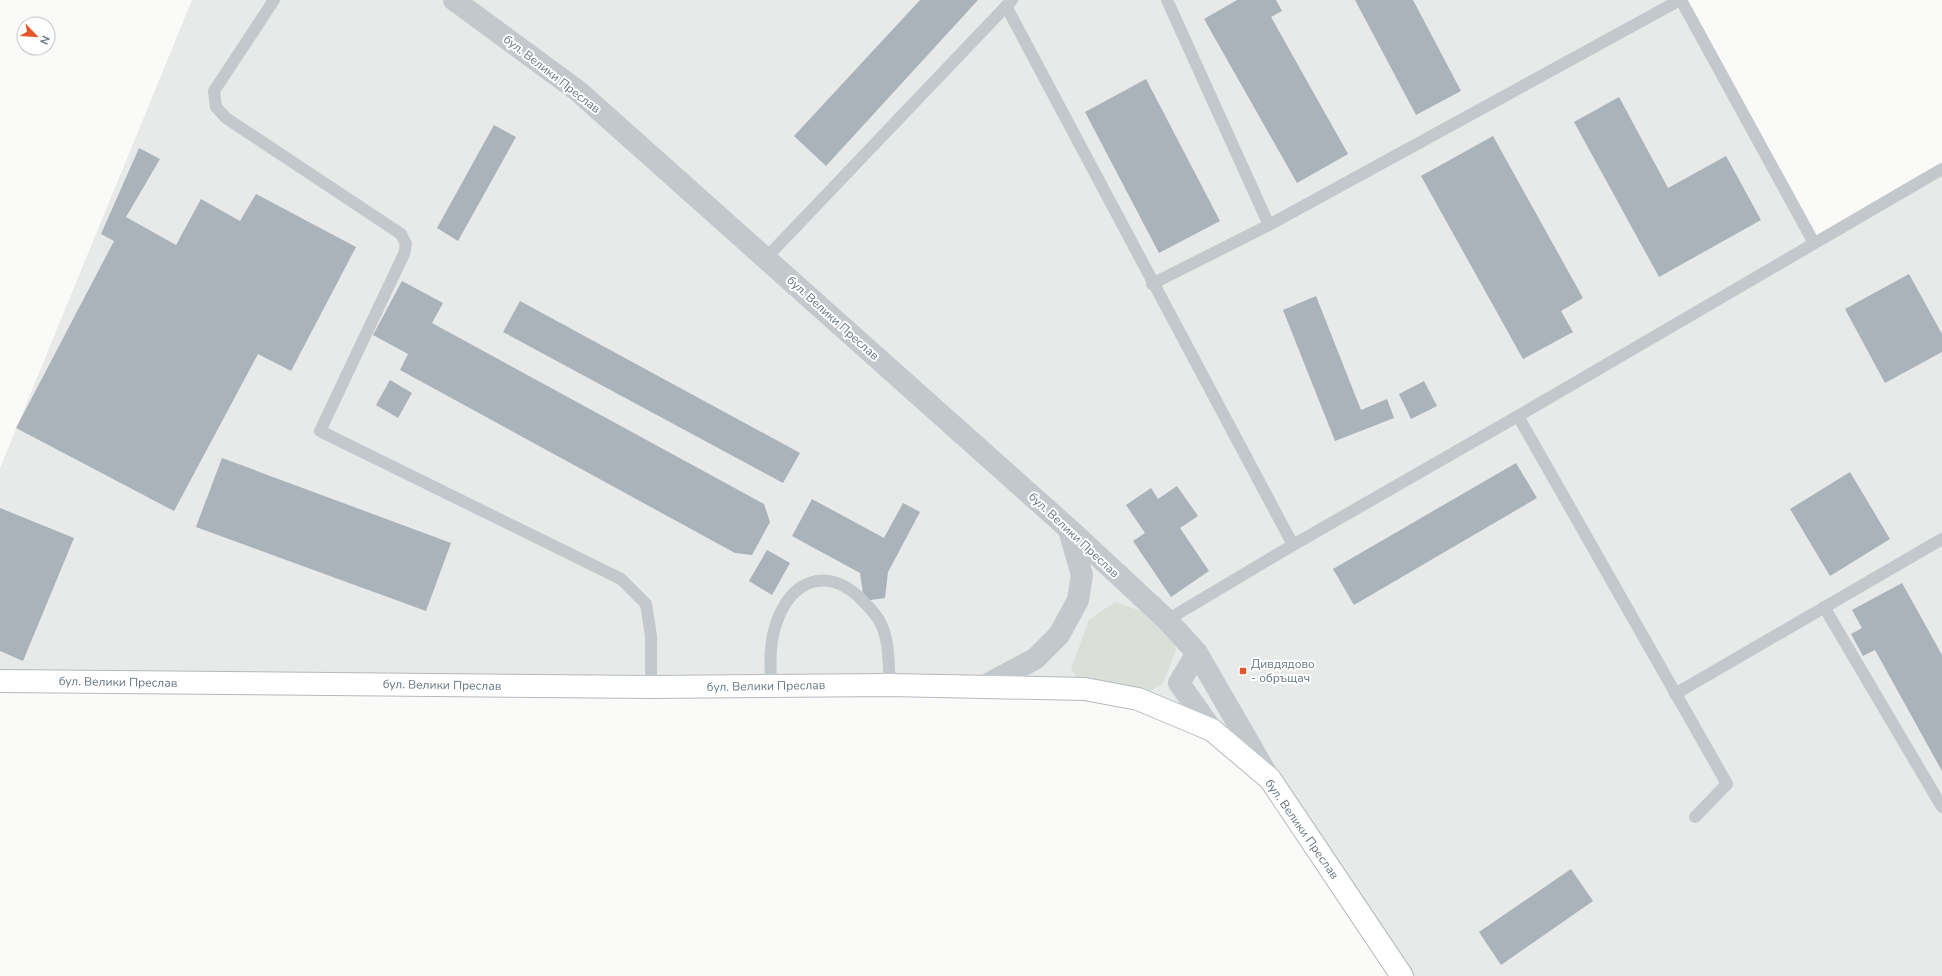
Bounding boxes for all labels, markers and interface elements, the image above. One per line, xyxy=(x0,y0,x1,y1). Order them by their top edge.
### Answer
north arrow xyxy=(16,16,56,56)
street label: бул. Велики Преслав xyxy=(500,31,604,117)
text: N xyxy=(36,33,53,47)
street label: бул. Велики Преслав xyxy=(784,272,883,364)
street label: бул. Велики Преслав xyxy=(1025,489,1123,582)
place label: Дивдядово - обръщач xyxy=(1251,656,1315,686)
marker: Дивдядово - обръщач xyxy=(1238,666,1248,676)
street label: бул. Велики Преслав xyxy=(59,673,178,691)
street label: бул. Велики Преслав xyxy=(383,676,502,694)
street label: бул. Велики Преслав xyxy=(707,677,826,695)
street label: бул. Велики Преслав xyxy=(1261,776,1343,883)

